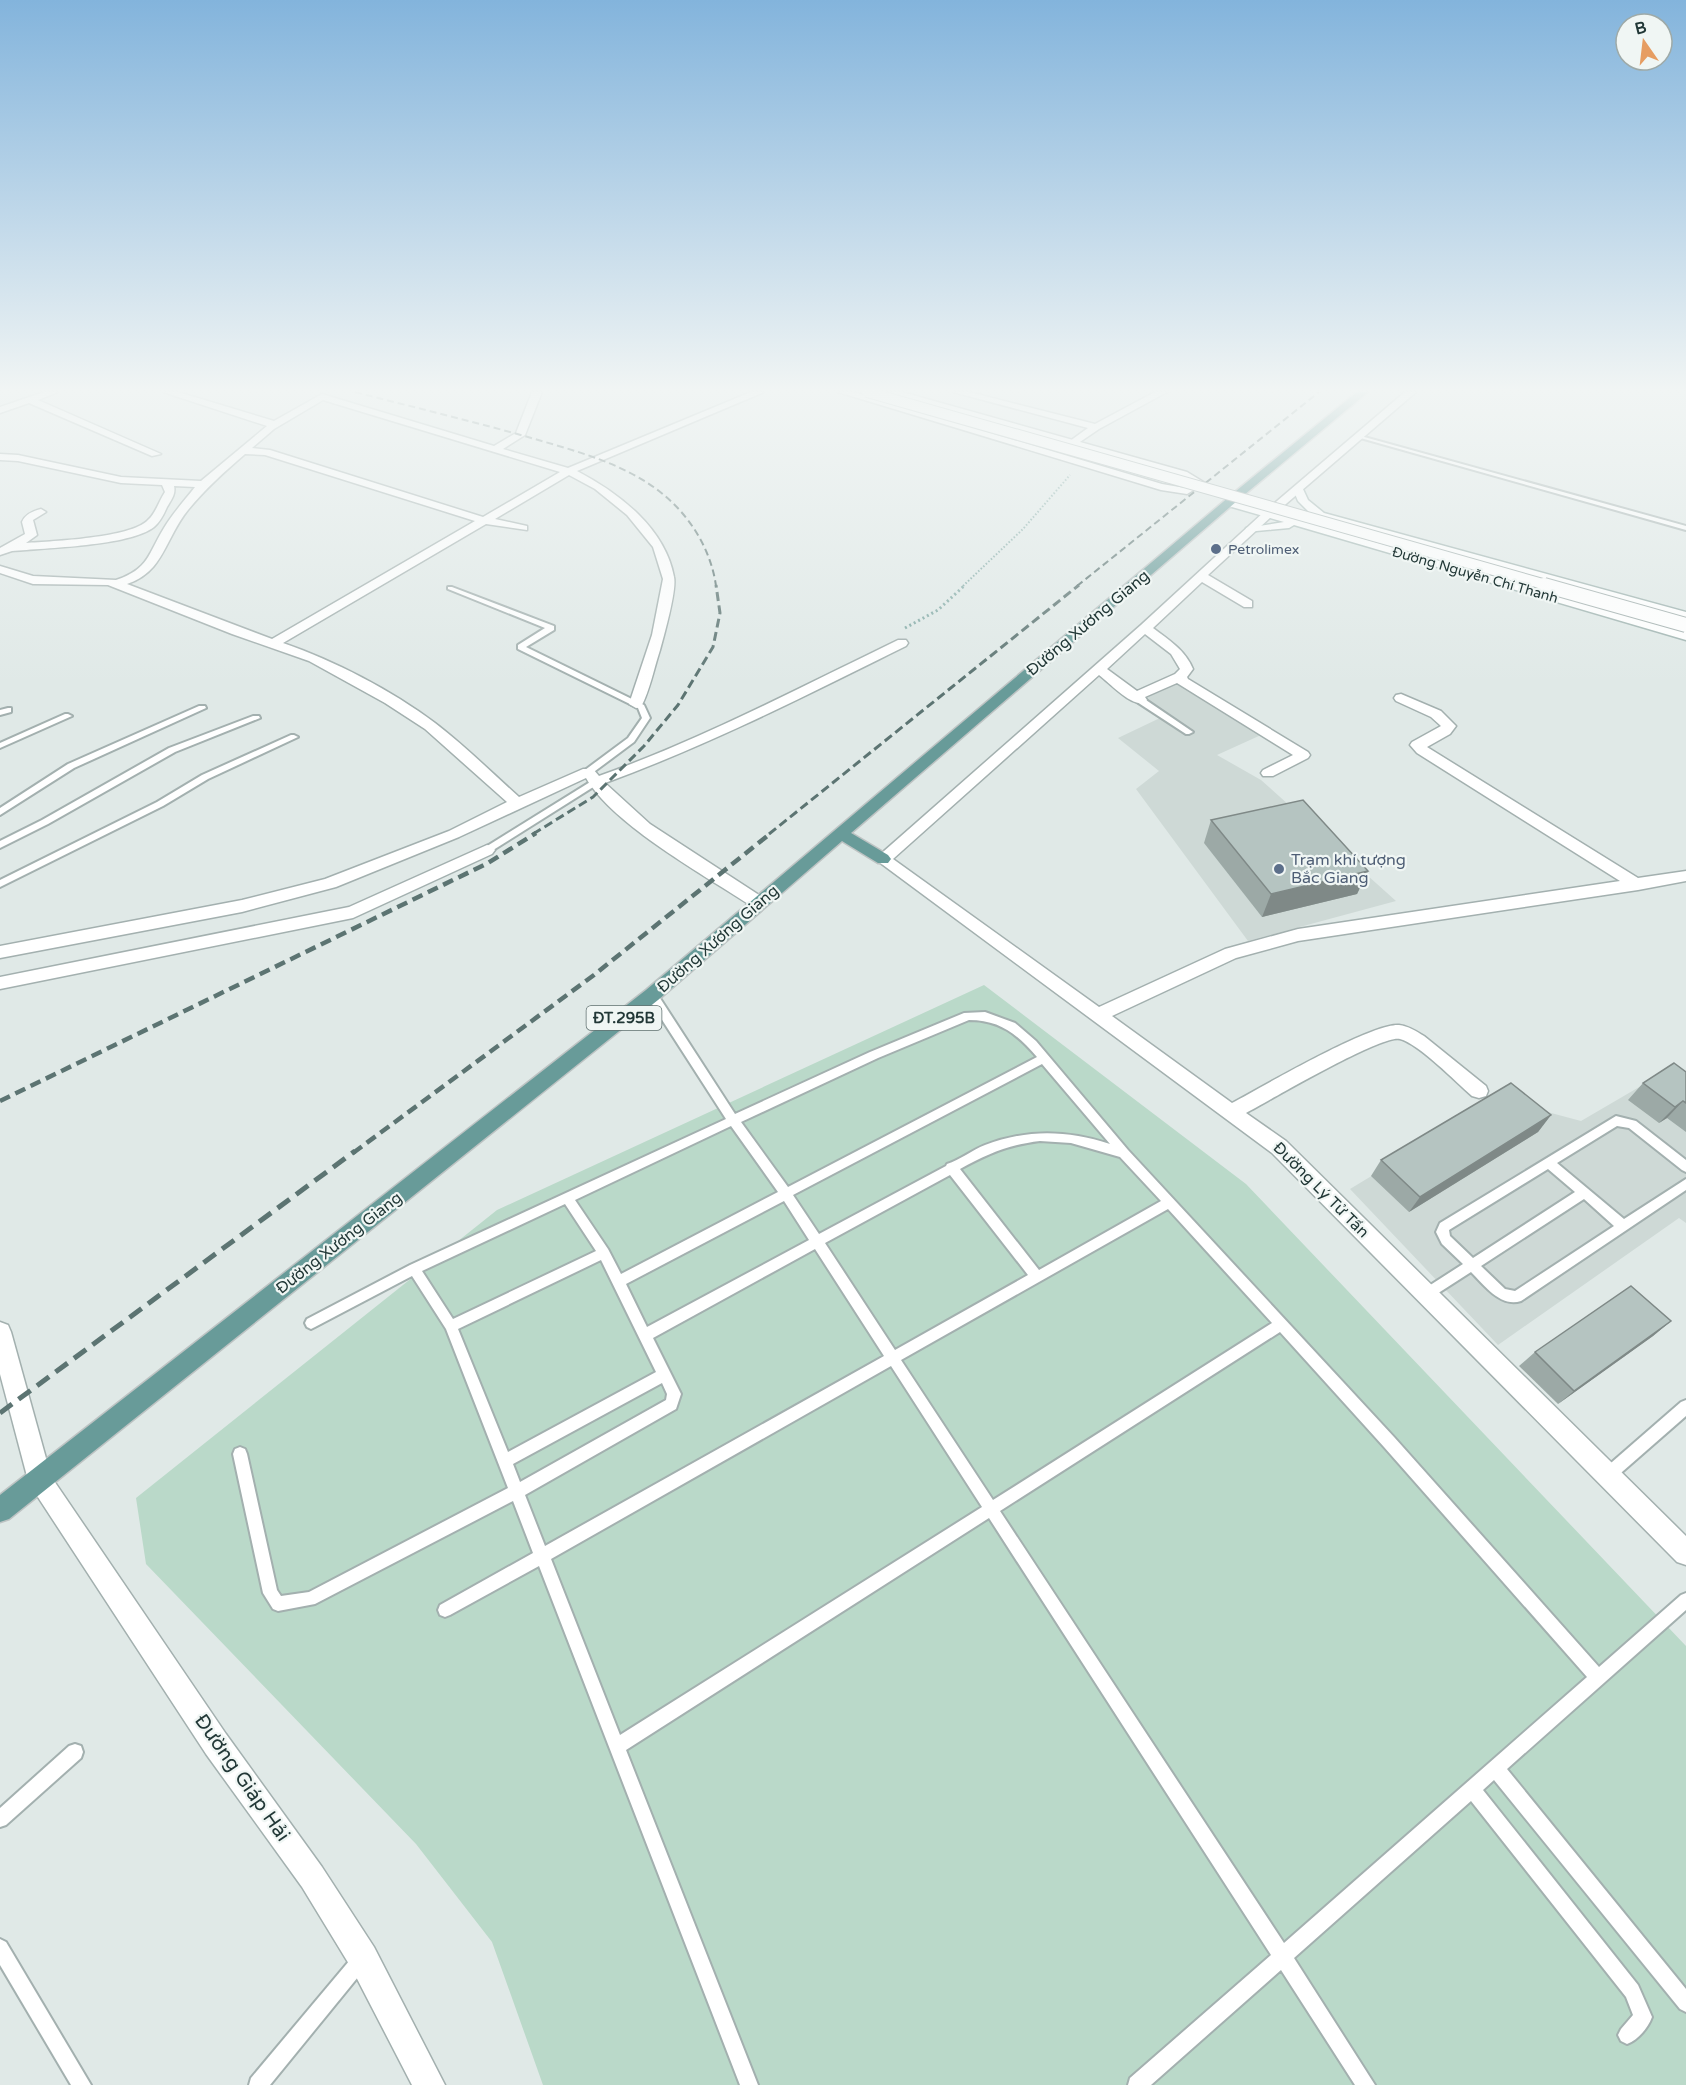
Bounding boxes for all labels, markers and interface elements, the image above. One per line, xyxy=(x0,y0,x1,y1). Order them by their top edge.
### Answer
north arrow xyxy=(1614,12,1674,72)
text: B xyxy=(1633,17,1648,39)
place label: Petrolimex xyxy=(1228,541,1299,558)
marker: Petrolimex xyxy=(1209,542,1223,556)
street label: Đường Nguyễn Chí Thanh xyxy=(1390,543,1560,607)
street label: Đường Xương Giang xyxy=(1022,566,1154,680)
place label: Trạm khí tượng Bắc Giang xyxy=(1291,850,1406,888)
marker: Trạm khí tượng Bắc Giang xyxy=(1272,862,1286,876)
street label: Đường Xương Giang xyxy=(653,881,783,997)
road number: ĐT.295B xyxy=(586,1006,662,1030)
street label: Đường Lý Tử Tấn xyxy=(1269,1138,1373,1242)
street label: Đường Xương Giang xyxy=(272,1188,406,1298)
street label: Đường Giáp Hải xyxy=(189,1710,295,1846)

